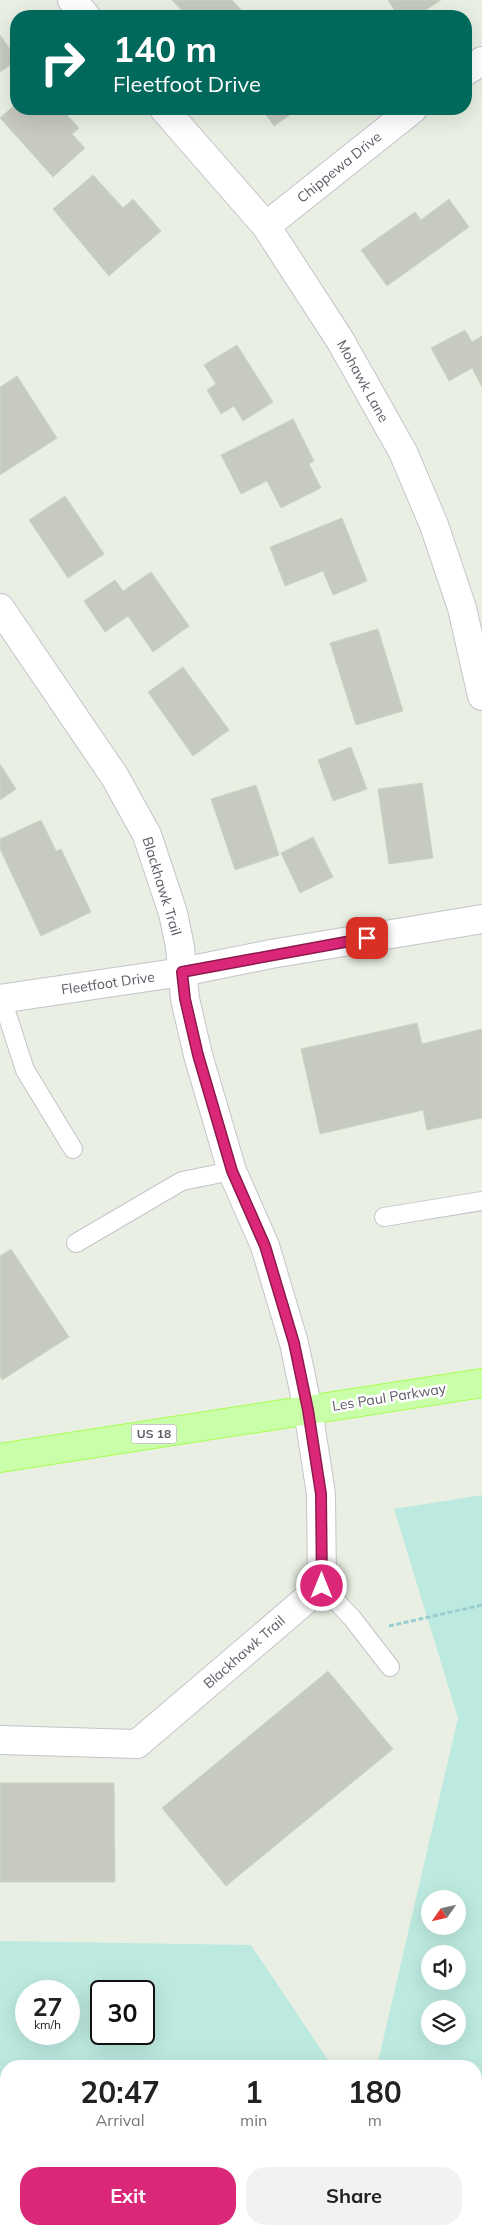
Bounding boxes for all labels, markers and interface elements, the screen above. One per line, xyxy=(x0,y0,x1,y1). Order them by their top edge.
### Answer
text: 140 m xyxy=(113,27,217,71)
icon: right xyxy=(30,30,95,95)
text: Fleetfoot Drive xyxy=(113,70,261,98)
street label: Chippewa Drive xyxy=(293,127,385,207)
street label: Mohawk Lane xyxy=(333,337,393,425)
street label: Blackhawk Trail xyxy=(138,834,186,938)
pin xyxy=(346,917,388,959)
icon: arrive xyxy=(353,924,381,952)
street label: Fleetfoot Drive xyxy=(60,968,156,998)
street label: Les Paul Parkway xyxy=(331,1379,448,1415)
road number: US 18 xyxy=(132,1425,176,1444)
position arrow xyxy=(295,1559,347,1611)
street label: Blackhawk Trail xyxy=(199,1612,289,1692)
north arrow xyxy=(421,1890,466,1935)
map controls xyxy=(421,1890,466,2045)
button: sound xyxy=(421,1945,466,1990)
speed limit sign: 30 xyxy=(90,1980,155,2045)
text: 27 xyxy=(32,1991,63,2022)
button: layers xyxy=(421,2000,466,2045)
text: km/h xyxy=(34,2017,61,2032)
text: 20:47 xyxy=(80,2073,160,2111)
text: 1 xyxy=(245,2073,263,2111)
text: 180 xyxy=(348,2073,402,2111)
text: Arrival xyxy=(96,2110,145,2130)
text: min xyxy=(240,2110,267,2130)
text: m xyxy=(368,2110,382,2130)
button: Exit xyxy=(20,2167,236,2225)
button: Share xyxy=(246,2167,462,2225)

